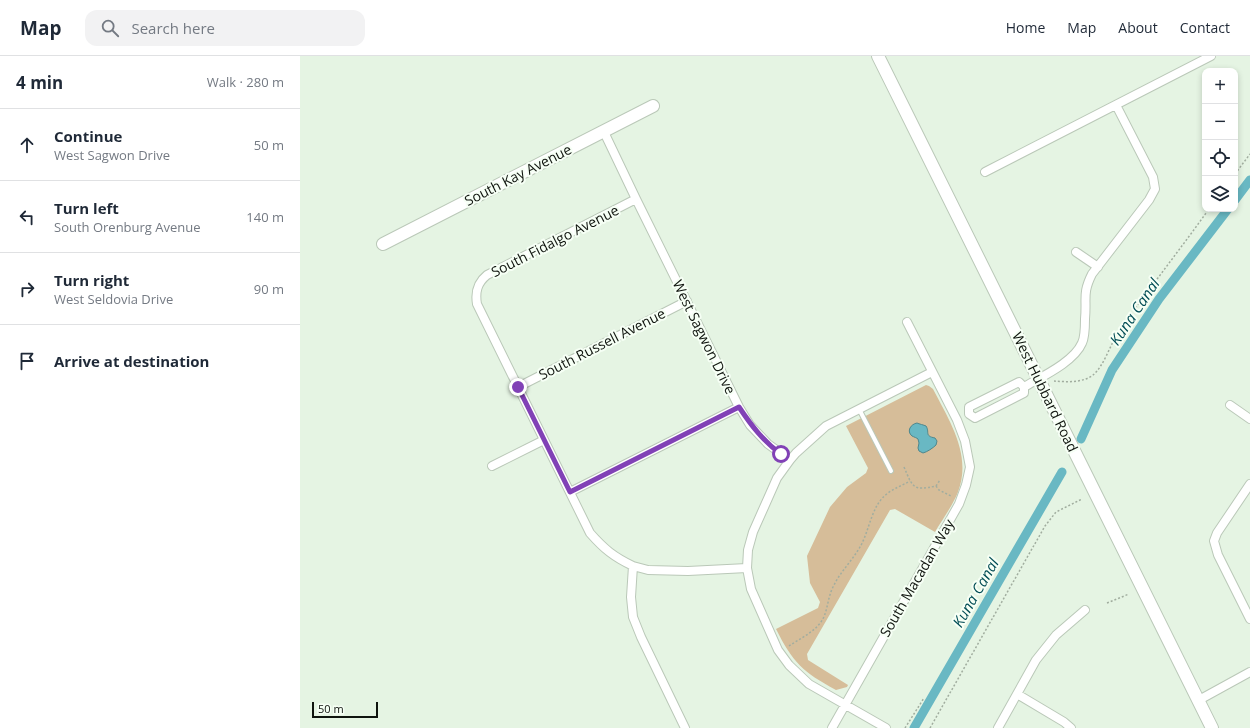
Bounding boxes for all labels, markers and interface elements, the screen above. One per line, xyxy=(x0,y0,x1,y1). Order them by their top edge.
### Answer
search box xyxy=(85,10,365,46)
text: Map xyxy=(20,15,61,41)
icon: search xyxy=(99,17,121,39)
text: Search here xyxy=(131,18,215,38)
text: Home xyxy=(1006,18,1045,37)
text: Map xyxy=(1067,18,1096,37)
text: About xyxy=(1118,18,1158,37)
text: Contact xyxy=(1180,18,1230,37)
map controls xyxy=(1202,68,1238,212)
button: + xyxy=(1202,68,1238,104)
text: 4 min xyxy=(16,71,63,94)
text: Walk · 280 m xyxy=(207,73,284,91)
button: − xyxy=(1202,104,1238,140)
text: Continue xyxy=(54,126,122,146)
icon: ahead xyxy=(16,134,38,156)
text: 50 m xyxy=(254,136,284,154)
street label: South Kay Avenue xyxy=(461,139,575,210)
button: locate xyxy=(1202,140,1238,176)
text: West Sagwon Drive xyxy=(54,146,170,164)
button: layers xyxy=(1202,176,1238,212)
text: Turn left xyxy=(54,198,119,218)
street label: South Fidalgo Avenue xyxy=(488,200,622,281)
icon: left xyxy=(16,206,38,228)
text: 140 m xyxy=(246,208,284,226)
text: South Orenburg Avenue xyxy=(54,218,201,236)
text: Turn right xyxy=(54,270,129,290)
water label: Kuna Canal xyxy=(1105,273,1164,349)
street label: West Sagwon Drive xyxy=(669,276,740,397)
icon: right xyxy=(16,278,38,300)
text: 90 m xyxy=(254,280,284,298)
text: West Seldovia Drive xyxy=(54,290,173,308)
street label: South Russell Avenue xyxy=(535,303,668,384)
street label: West Hubbard Road xyxy=(1008,329,1083,455)
icon: arrive xyxy=(16,350,38,372)
text: Arrive at destination xyxy=(54,351,209,371)
route end xyxy=(509,378,527,396)
route start xyxy=(772,445,790,463)
street label: South Macadan Way xyxy=(875,515,959,640)
water label: Kuna Canal xyxy=(947,553,1003,631)
scale bar xyxy=(312,700,378,719)
text: 50 m xyxy=(318,701,344,716)

